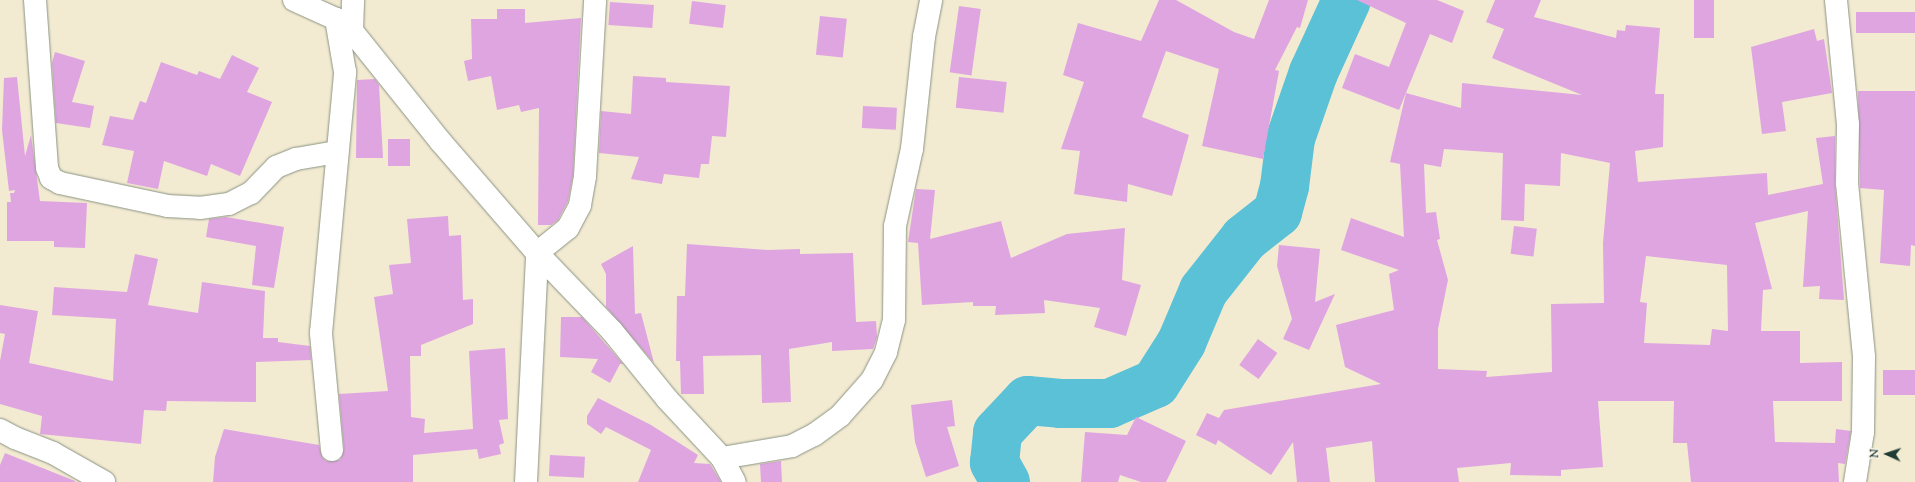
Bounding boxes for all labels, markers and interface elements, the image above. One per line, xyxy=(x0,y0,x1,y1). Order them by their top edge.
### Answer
north arrow xyxy=(1867,434,1907,474)
text: N xyxy=(1867,449,1883,458)

